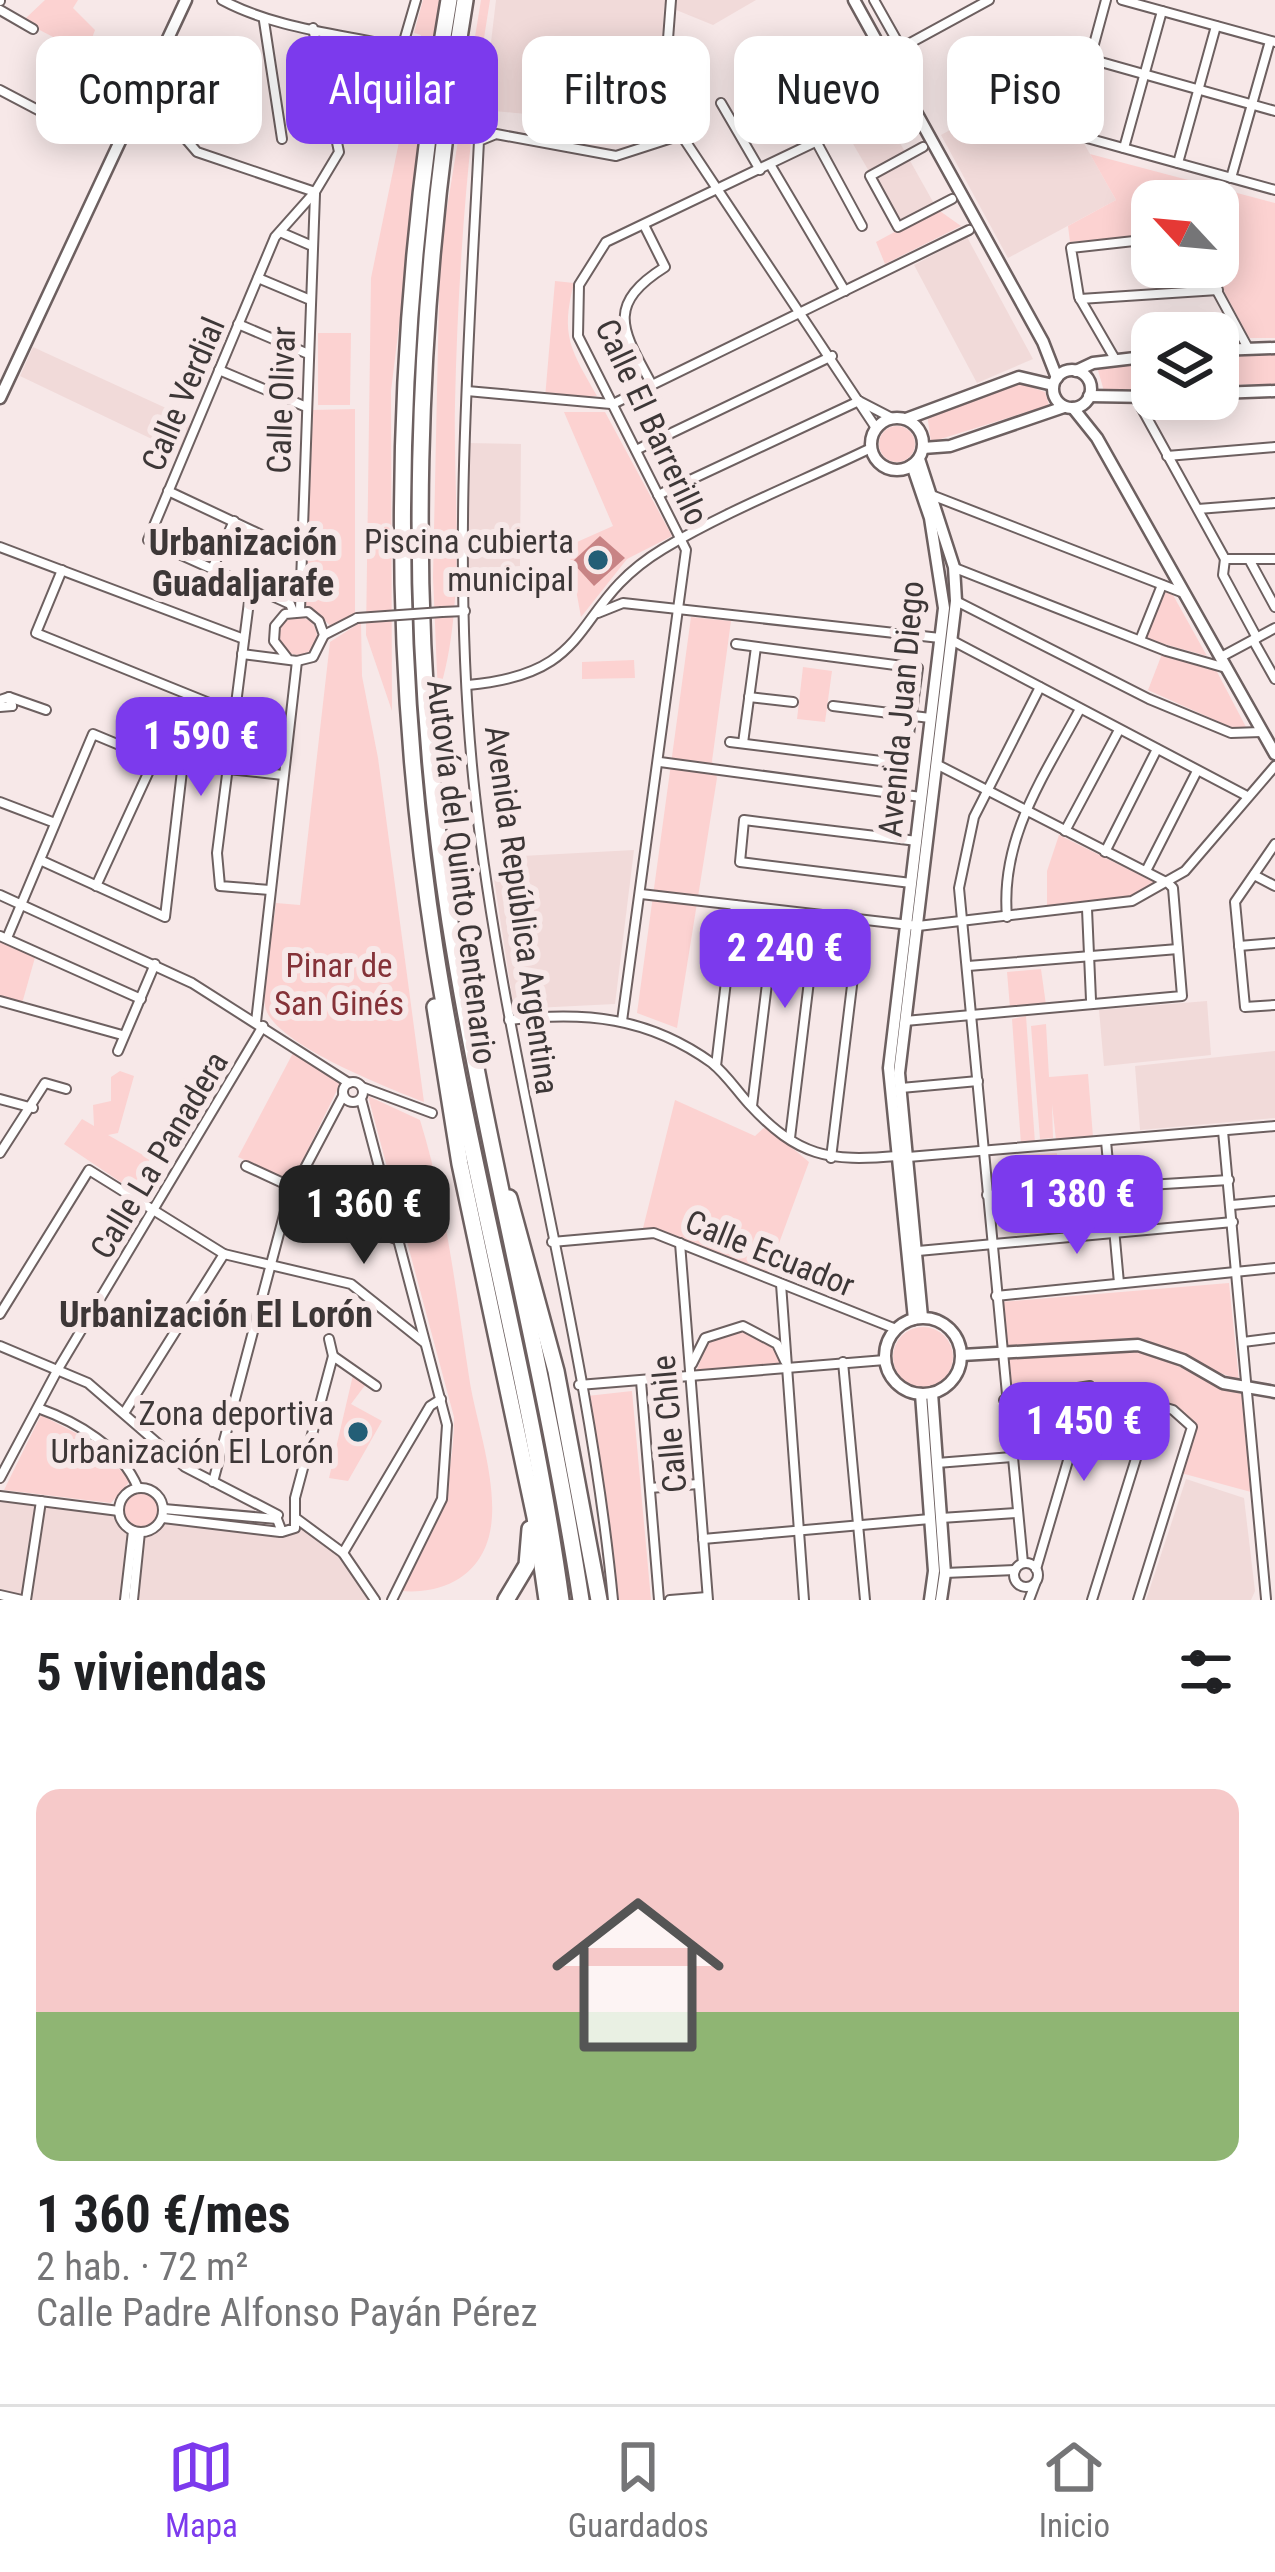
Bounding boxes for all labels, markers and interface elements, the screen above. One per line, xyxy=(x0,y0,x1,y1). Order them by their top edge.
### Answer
chip: Comprar xyxy=(36,36,262,144)
chip: Alquilar xyxy=(286,36,498,144)
chip: Filtros xyxy=(522,36,710,144)
chip: Nuevo xyxy=(734,36,923,144)
chip: Piso xyxy=(947,36,1104,144)
north arrow xyxy=(1131,180,1239,288)
map controls xyxy=(1131,180,1239,420)
street label: Calle Verdial xyxy=(133,311,233,477)
button: layers xyxy=(1131,312,1239,420)
street label: Calle El Barrerillo xyxy=(587,313,717,531)
street label: Calle Olivar xyxy=(259,326,303,474)
district label: Urbanización Guadaljarafe xyxy=(149,522,337,605)
place label: Piscina cubierta municipal xyxy=(364,522,574,599)
marker: Piscina cubierta municipal xyxy=(585,547,611,573)
street label: Avenida Juan Diego xyxy=(870,579,932,839)
street label: Autovía del Quinto Centenario xyxy=(419,678,505,1066)
pin: 1 590 € xyxy=(90,697,312,799)
text: 1 590 € xyxy=(143,713,259,759)
street label: Avenida República Argentina xyxy=(477,723,567,1097)
pin: 2 240 € xyxy=(674,909,896,1011)
text: 2 240 € xyxy=(727,925,843,971)
park label: Pinar de San Ginés xyxy=(274,946,404,1023)
street label: Calle La Panadera xyxy=(82,1044,236,1266)
pin: 1 380 € xyxy=(966,1155,1188,1257)
pin: 1 360 € xyxy=(253,1165,475,1267)
text: 1 380 € xyxy=(1019,1171,1135,1217)
text: 1 360 € xyxy=(306,1181,422,1227)
street label: Calle Ecuador xyxy=(680,1201,860,1305)
district label: Urbanización El Lorón xyxy=(59,1294,373,1336)
street label: Calle Chile xyxy=(644,1354,694,1494)
pin: 1 450 € xyxy=(973,1382,1195,1484)
place label: Zona deportiva Urbanización El Lorón xyxy=(50,1394,334,1471)
text: 1 450 € xyxy=(1026,1398,1142,1444)
marker: Zona deportiva Urbanización El Lorón xyxy=(345,1419,371,1445)
icon: filters xyxy=(1173,1639,1239,1705)
text: 5 viviendas xyxy=(36,1643,267,1702)
icon: home xyxy=(530,1867,746,2083)
text: 1 360 €/mes xyxy=(36,2185,291,2244)
text: 2 hab. · 72 m² xyxy=(36,2244,248,2290)
text: Calle Padre Alfonso Payán Pérez xyxy=(36,2290,538,2336)
tab: Mapa xyxy=(165,2434,238,2545)
tab: Guardados xyxy=(568,2434,709,2545)
tab: Inicio xyxy=(1039,2434,1110,2545)

